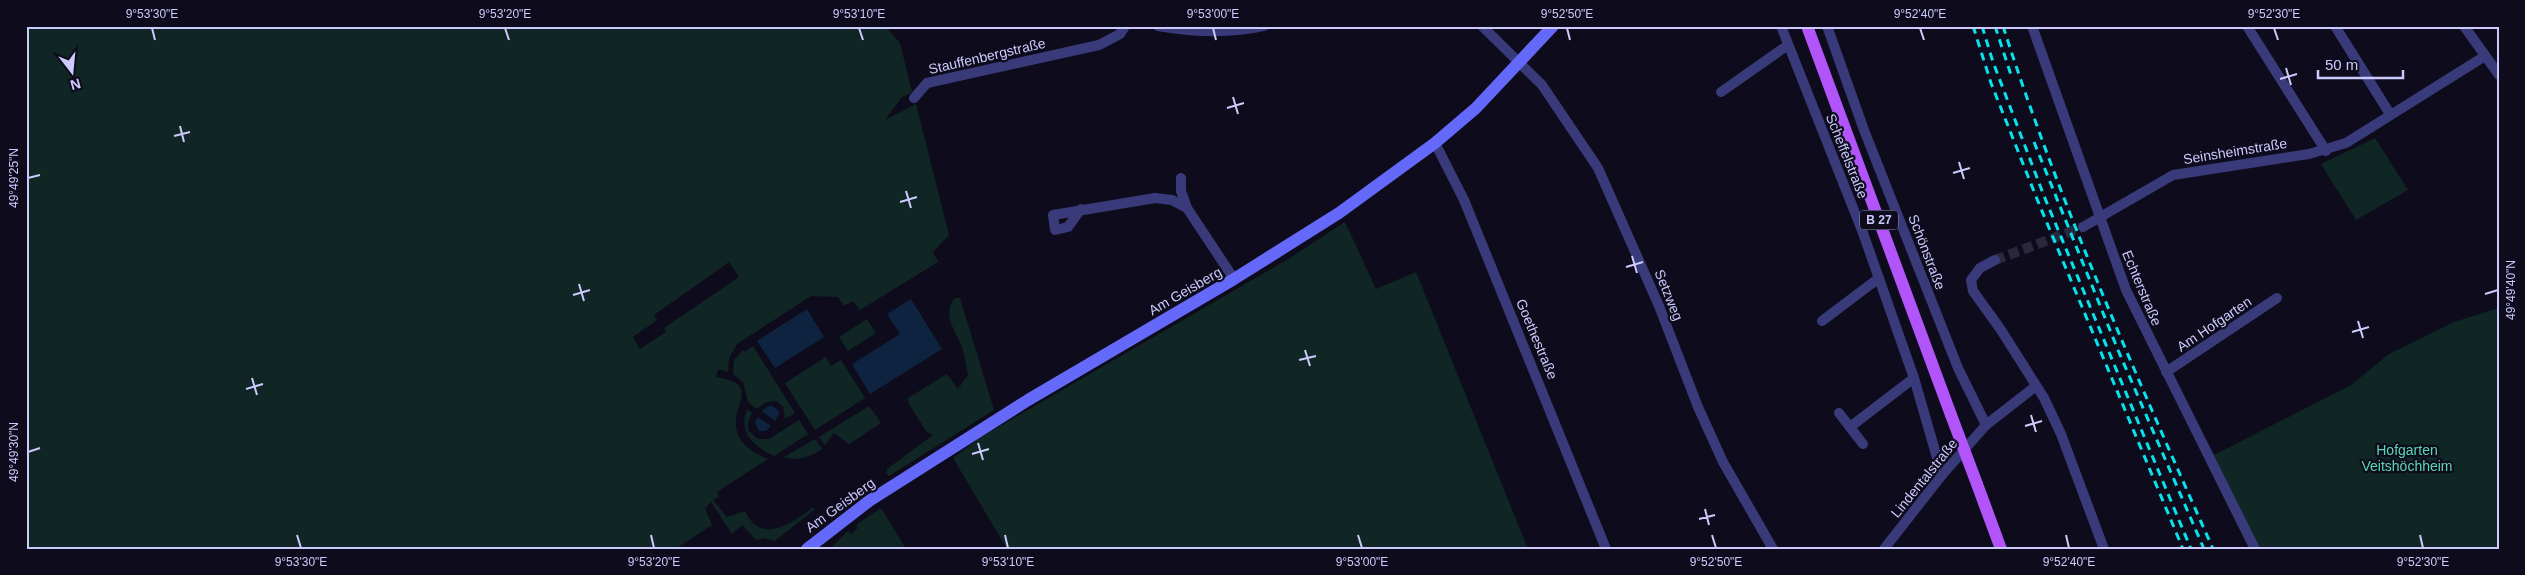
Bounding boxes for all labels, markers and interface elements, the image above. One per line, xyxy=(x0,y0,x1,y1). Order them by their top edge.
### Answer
text: 9°53'30"E xyxy=(126,7,178,21)
text: 9°53'20"E xyxy=(479,7,531,21)
text: 9°53'10"E xyxy=(833,7,885,21)
text: 9°53'00"E xyxy=(1187,7,1239,21)
text: 9°52'50"E xyxy=(1541,7,1593,21)
text: 9°52'40"E xyxy=(1894,7,1946,21)
text: 9°52'30"E xyxy=(2248,7,2300,21)
street label: Stauffenbergstraße xyxy=(927,35,1047,77)
north arrow xyxy=(48,48,98,98)
scale bar xyxy=(2318,48,2402,80)
text: 50 m xyxy=(2325,56,2358,73)
text: N xyxy=(69,75,83,94)
street label: Scheffelstraße xyxy=(1823,111,1871,201)
street label: Seinsheimstraße xyxy=(2182,135,2288,167)
text: 49°49'25"N xyxy=(7,148,21,208)
road number: B 27 xyxy=(1860,210,1898,230)
street label: Schönstraße xyxy=(1905,212,1949,292)
street label: Echterstraße xyxy=(2119,248,2165,328)
text: 49°49'40"N xyxy=(2504,260,2518,320)
street label: Am Geisberg xyxy=(1146,264,1224,318)
street label: Setzweg xyxy=(1652,267,1686,323)
street label: Am Hofgarten xyxy=(2174,293,2254,355)
street label: Goethestraße xyxy=(1513,296,1561,382)
text: 49°49'30"N xyxy=(7,422,21,482)
street label: Lindentalstraße xyxy=(1887,435,1961,521)
park label: Hofgarten Veitshöchheim xyxy=(2361,442,2453,474)
street label: Am Geisberg xyxy=(802,475,878,535)
text: 9°53'30"E xyxy=(275,555,327,569)
text: 9°53'20"E xyxy=(628,555,680,569)
text: 9°53'10"E xyxy=(982,555,1034,569)
text: 9°53'00"E xyxy=(1336,555,1388,569)
text: 9°52'50"E xyxy=(1690,555,1742,569)
text: 9°52'40"E xyxy=(2043,555,2095,569)
text: 9°52'30"E xyxy=(2397,555,2449,569)

